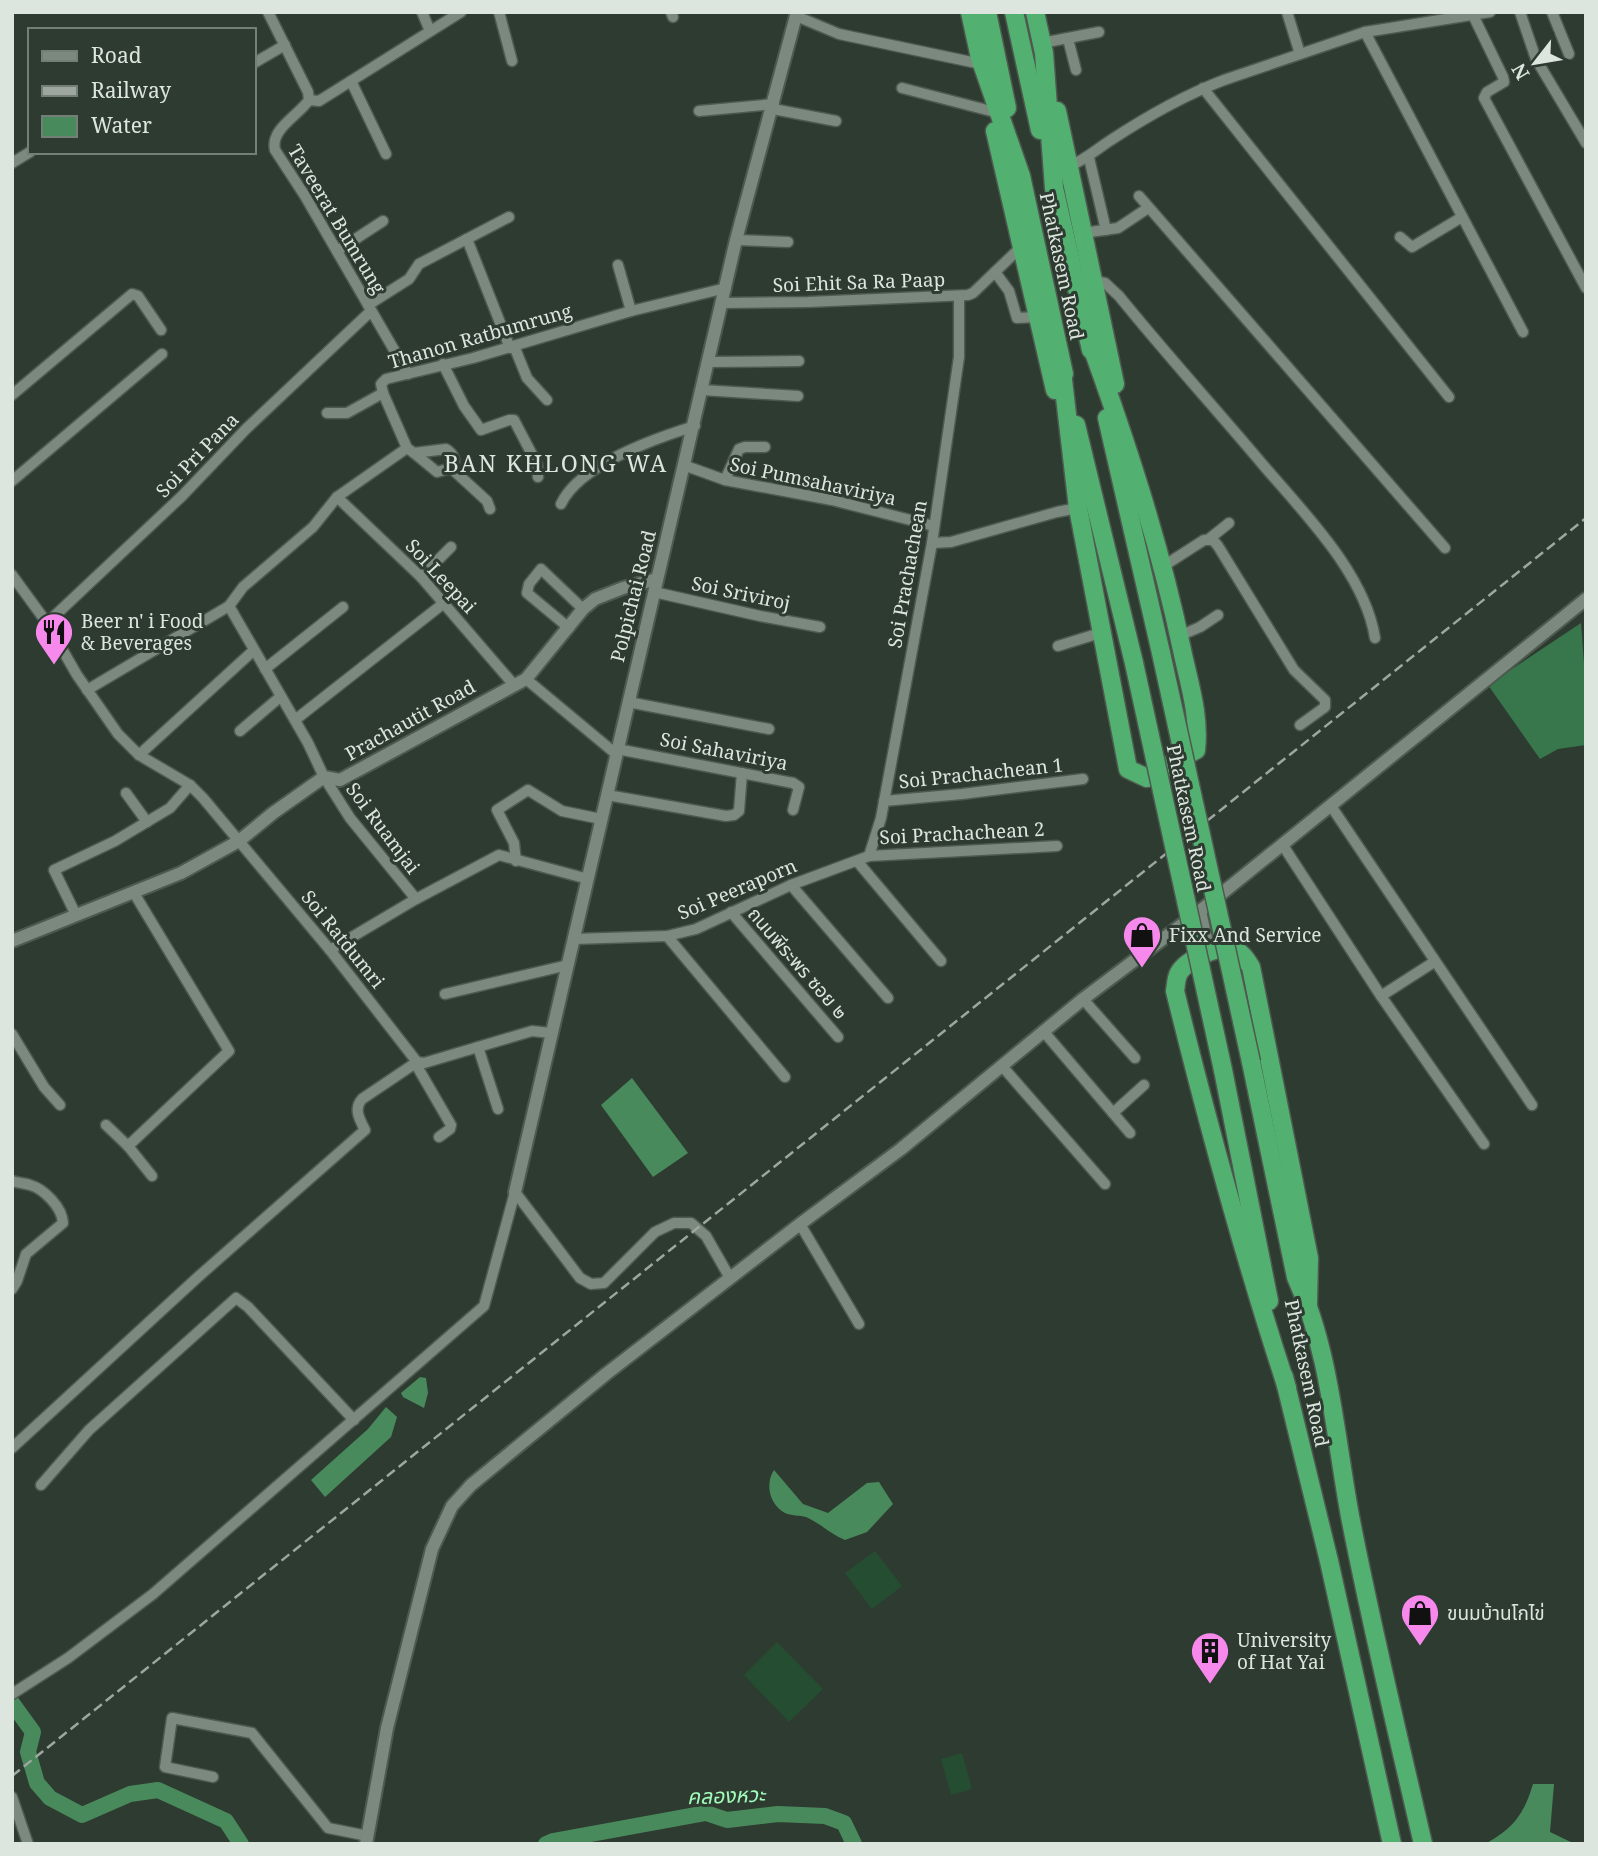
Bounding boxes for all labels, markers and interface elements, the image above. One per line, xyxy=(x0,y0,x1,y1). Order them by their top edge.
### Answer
legend xyxy=(28,28,256,154)
north arrow xyxy=(1500,28,1570,98)
text: Road xyxy=(91,41,142,69)
text: N xyxy=(1505,59,1535,85)
text: Railway xyxy=(91,76,171,104)
text: Water xyxy=(91,111,152,139)
street label: Taveerat Bumrung xyxy=(282,139,392,299)
street label: Phatkasem Road xyxy=(1034,190,1090,342)
street label: Soi Ehit Sa Ra Paap xyxy=(772,266,946,298)
street label: Thanon Ratbumrung xyxy=(385,297,575,375)
street label: Soi Pri Pana xyxy=(150,407,244,503)
district label: BAN KHLONG WA xyxy=(444,447,668,479)
street label: Soi Pumsahaviriya xyxy=(727,451,899,511)
street label: Soi Prachachean xyxy=(881,498,933,650)
street label: Polpichai Road xyxy=(604,527,662,665)
street label: Soi Leepai xyxy=(400,533,482,619)
street label: Soi Sriviroj xyxy=(689,570,793,616)
place label: Beer n' i Food & Beverages xyxy=(81,608,204,656)
restaurant icon: Beer n' i Food & Beverages xyxy=(33,611,75,666)
street label: Prachautit Road xyxy=(340,673,480,767)
street label: Soi Sahaviriya xyxy=(658,726,790,776)
street label: Phatkasem Road xyxy=(1161,742,1217,894)
street label: Soi Prachachean 1 xyxy=(897,751,1065,795)
street label: Soi Ruamjai xyxy=(340,777,426,879)
street label: Soi Prachachean 2 xyxy=(879,816,1045,850)
street label: Soi Peeraporn xyxy=(673,852,801,926)
street label: Soi Ratdumri xyxy=(295,885,391,993)
street label: ถนนพีระพร ซอย ๒ xyxy=(742,901,854,1025)
shop icon: Fixx And Service xyxy=(1121,914,1163,969)
place label: Fixx And Service xyxy=(1169,922,1322,948)
street label: Phatkasem Road xyxy=(1279,1297,1335,1449)
shop icon: ขนมบ้านโกไข่ xyxy=(1399,1592,1441,1647)
place label: ขนมบ้านโกไข่ xyxy=(1447,1600,1545,1626)
place label: University of Hat Yai xyxy=(1237,1627,1331,1675)
building icon: University of Hat Yai xyxy=(1189,1630,1231,1685)
water label: คลองหวะ xyxy=(687,1780,767,1810)

